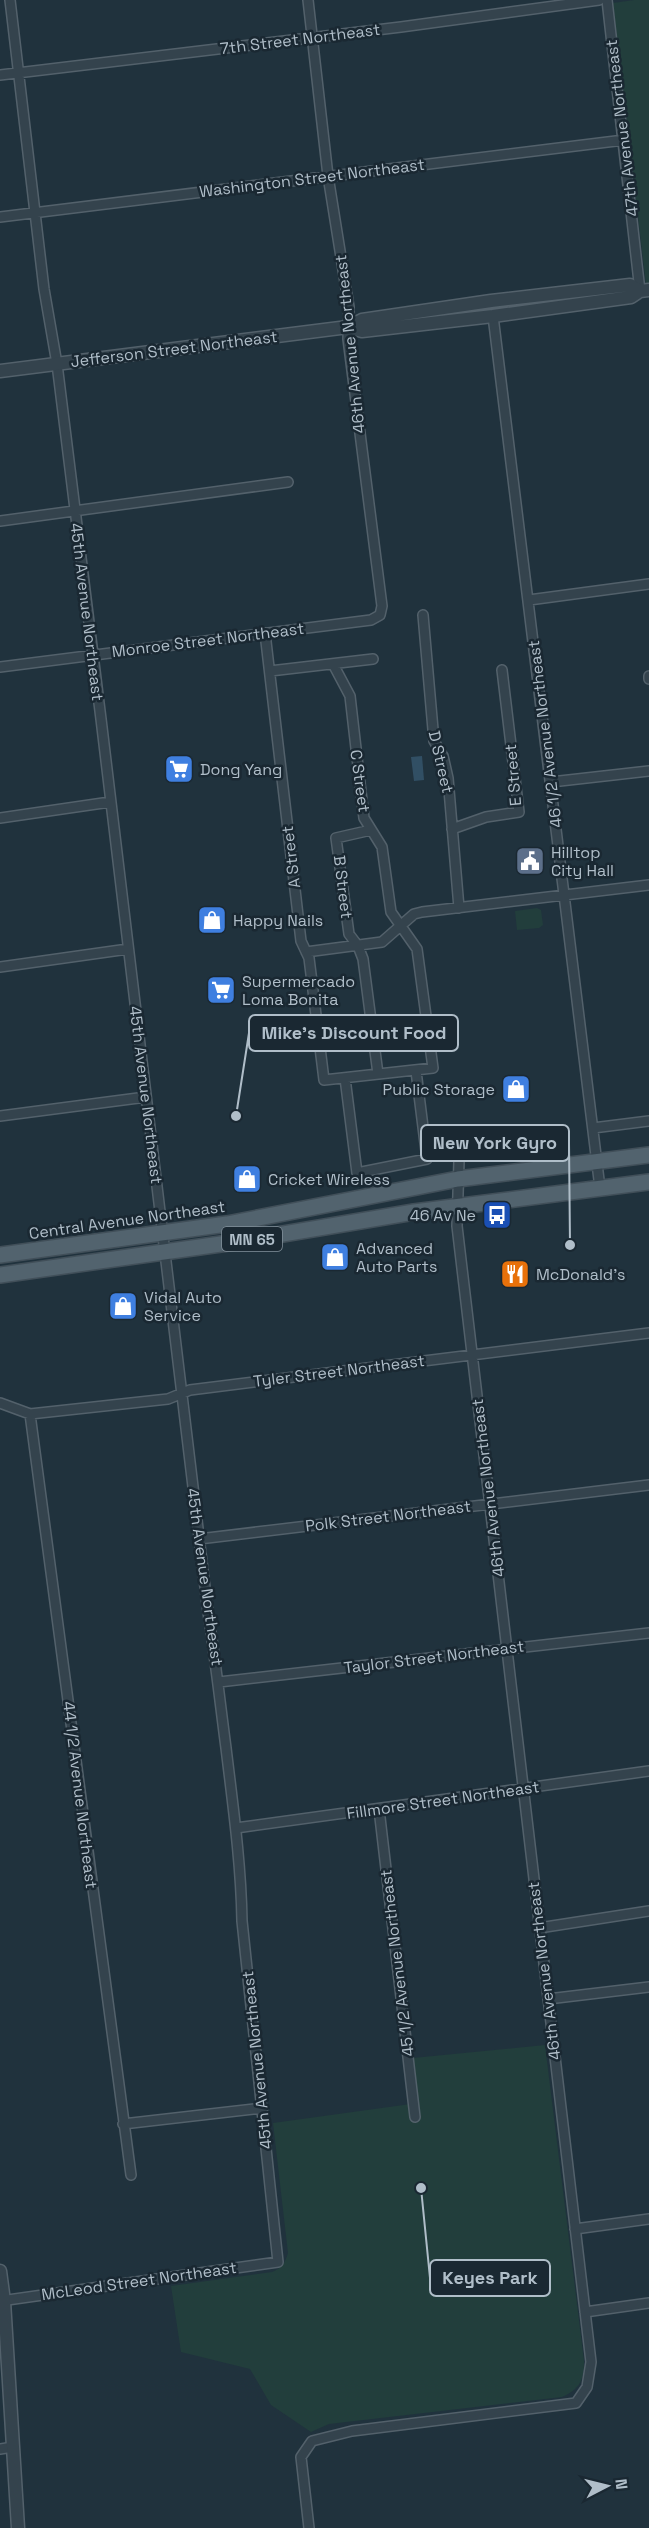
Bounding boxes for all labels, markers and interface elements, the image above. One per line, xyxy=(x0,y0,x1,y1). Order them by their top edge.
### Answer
street label: 7th Street Northeast xyxy=(219,19,381,59)
street label: 47th Avenue Northeast xyxy=(601,38,643,218)
street label: Washington Street Northeast xyxy=(198,154,426,202)
street label: 46th Avenue Northeast xyxy=(330,254,370,434)
street label: Jefferson Street Northeast xyxy=(69,326,279,372)
street label: 45th Avenue Northeast xyxy=(66,522,108,702)
street label: Monroe Street Northeast xyxy=(111,618,305,662)
street label: 46 1/2 Avenue Northeast xyxy=(523,639,567,829)
street label: D Street xyxy=(424,729,458,795)
street label: E Street xyxy=(500,743,526,807)
street label: C Street xyxy=(345,748,375,814)
supermarket icon: Dong Yang xyxy=(163,753,195,785)
place label: Dong Yang xyxy=(200,759,282,780)
street label: A Street xyxy=(277,825,305,889)
place label: Hilltop City Hall xyxy=(551,842,614,881)
public building icon: Hilltop City Hall xyxy=(514,845,546,877)
street label: B Street xyxy=(329,854,357,920)
shop icon: Happy Nails xyxy=(196,904,228,936)
place label: Happy Nails xyxy=(233,910,323,931)
place label: Supermercado Loma Bonita xyxy=(242,971,355,1010)
supermarket icon: Supermercado Loma Bonita xyxy=(205,974,237,1006)
street label: 45th Avenue Northeast xyxy=(125,1005,167,1185)
callout: Mike's Discount Food xyxy=(249,1015,458,1051)
text: Mike's Discount Food xyxy=(262,1021,446,1044)
shop icon: Public Storage xyxy=(500,1073,532,1105)
place label: Public Storage xyxy=(383,1079,495,1100)
callout: New York Gyro xyxy=(421,1125,569,1161)
text: New York Gyro xyxy=(433,1131,557,1154)
shop icon: Cricket Wireless xyxy=(231,1163,263,1195)
place label: Cricket Wireless xyxy=(268,1169,390,1190)
street label: Central Avenue Northeast xyxy=(27,1196,227,1244)
bus stop icon: 46 Av Ne xyxy=(481,1199,513,1231)
place label: 46 Av Ne xyxy=(410,1205,476,1226)
road number: MN 65 xyxy=(222,1227,282,1251)
place label: Advanced Auto Parts xyxy=(356,1238,437,1277)
shop icon: Advanced Auto Parts xyxy=(319,1241,351,1273)
restaurant icon: McDonald's xyxy=(499,1258,531,1290)
place label: McDonald's xyxy=(536,1264,626,1285)
place label: Vidal Auto Service xyxy=(144,1287,222,1326)
shop icon: Vidal Auto Service xyxy=(107,1290,139,1322)
street label: Tyler Street Northeast xyxy=(252,1350,426,1392)
street label: 46th Avenue Northeast xyxy=(467,1398,509,1578)
street label: 45th Avenue Northeast xyxy=(182,1487,228,1667)
street label: Polk Street Northeast xyxy=(304,1495,472,1537)
street label: Taylor Street Northeast xyxy=(343,1636,525,1678)
street label: 44 1/2 Avenue Northeast xyxy=(58,1700,102,1890)
street label: Fillmore Street Northeast xyxy=(345,1776,541,1824)
street label: 45 1/2 Avenue Northeast xyxy=(375,1868,419,2058)
street label: 46th Avenue Northeast xyxy=(523,1881,565,2061)
street label: 45th Avenue Northeast xyxy=(237,1970,277,2150)
street label: McLeod Street Northeast xyxy=(40,2257,238,2305)
callout: Keyes Park xyxy=(430,2260,550,2296)
text: Keyes Park xyxy=(442,2266,538,2289)
north arrow xyxy=(577,2456,637,2516)
text: N xyxy=(610,2478,632,2491)

